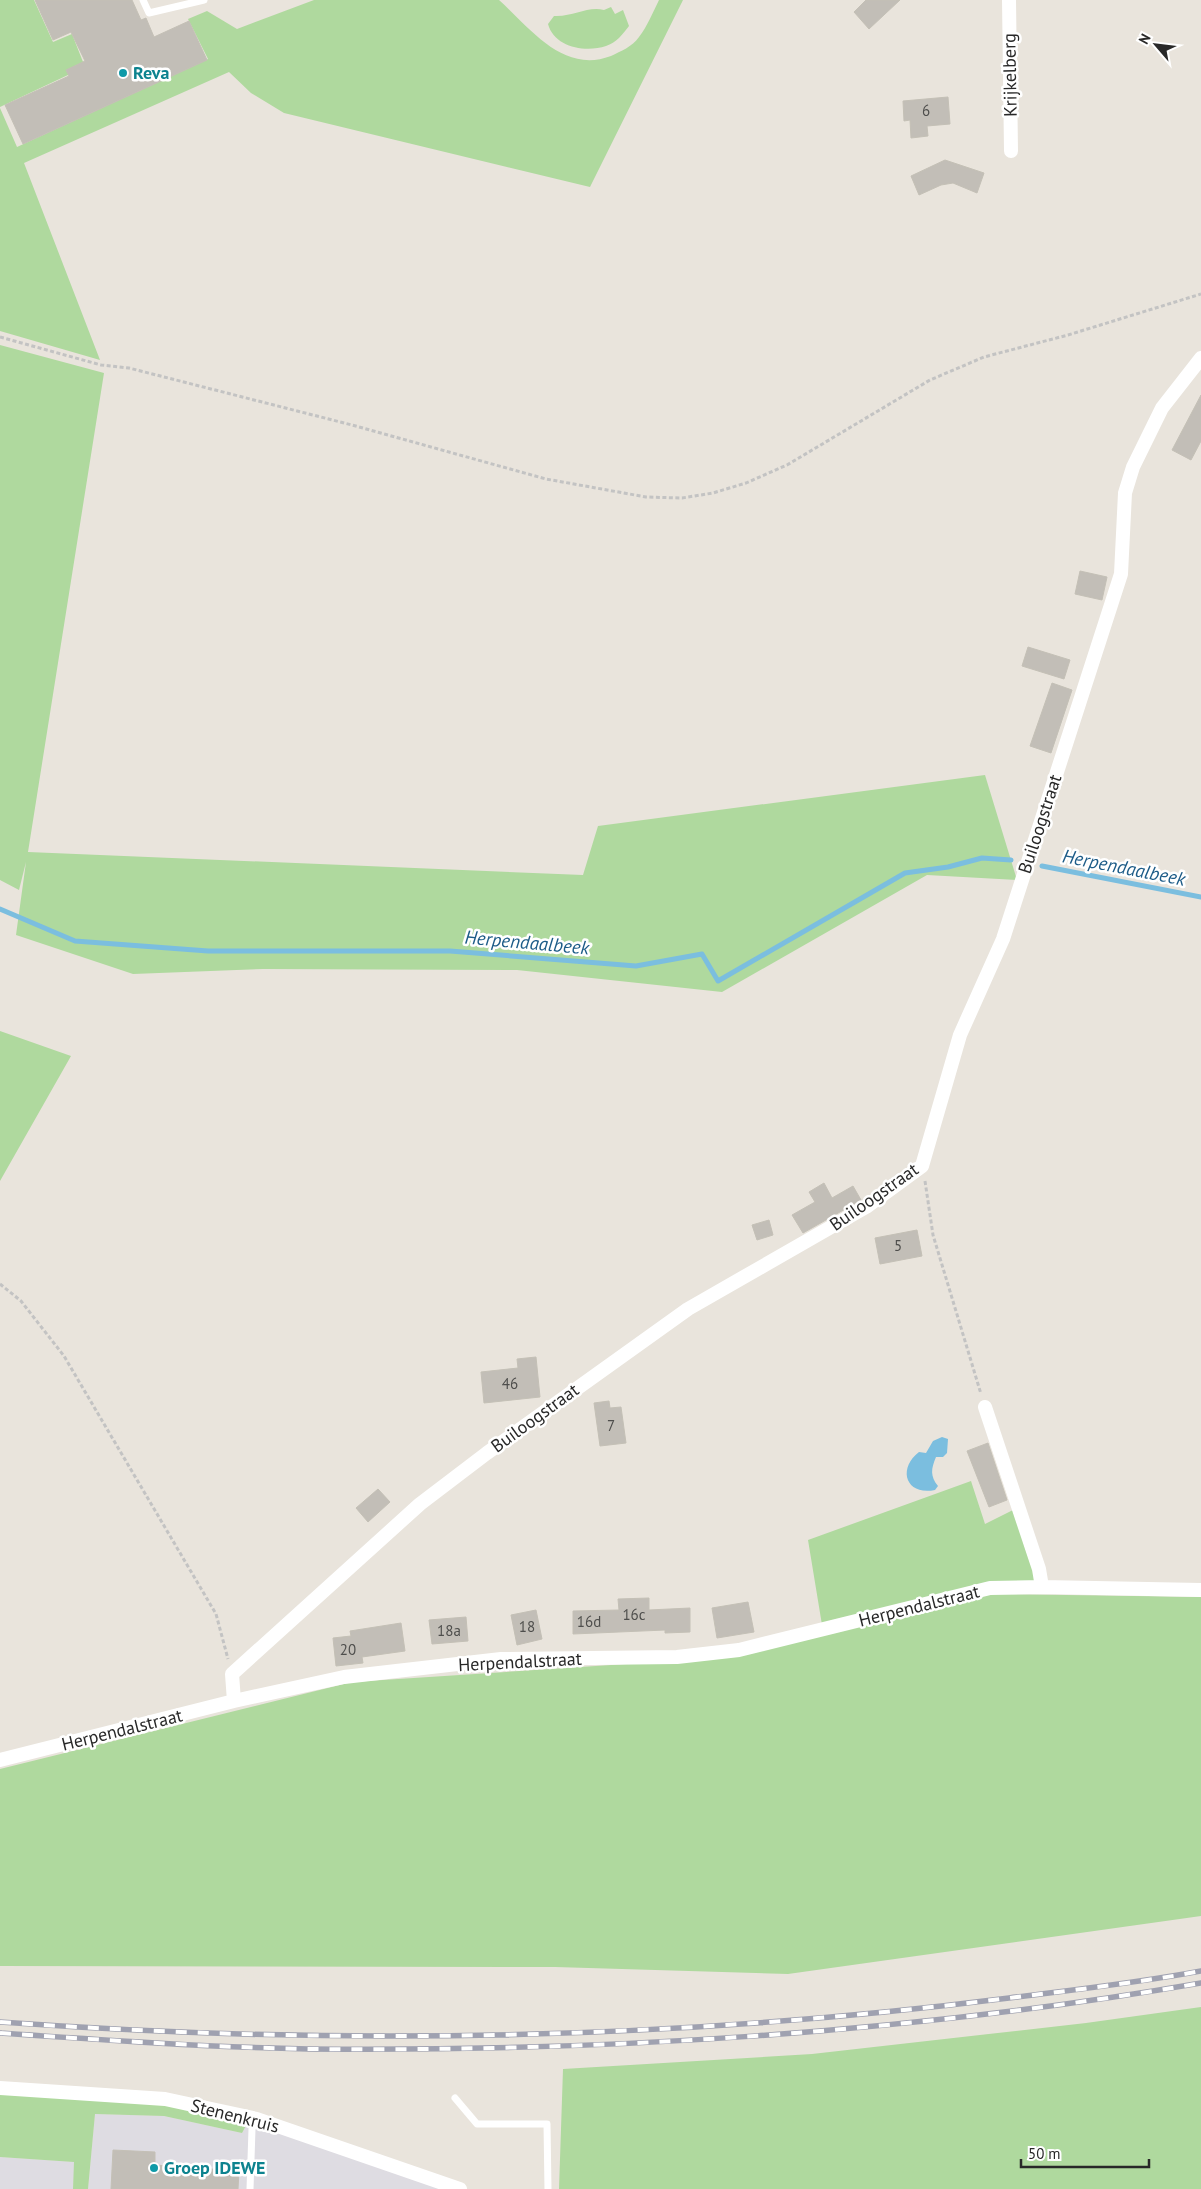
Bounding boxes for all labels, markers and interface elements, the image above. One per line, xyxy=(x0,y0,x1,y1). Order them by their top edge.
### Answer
north arrow xyxy=(1131,20,1181,70)
text: N xyxy=(1134,31,1155,47)
street label: Krijkelberg xyxy=(997,33,1022,117)
place label: Reva xyxy=(133,61,169,84)
marker: Reva xyxy=(117,67,129,79)
house number: 6 xyxy=(922,101,930,120)
street label: Builoogstraat xyxy=(1013,771,1066,876)
water label: Herpendaalbeek xyxy=(1060,843,1189,891)
water label: Herpendaalbeek xyxy=(464,925,592,960)
street label: Builoogstraat xyxy=(825,1158,923,1236)
house number: 5 xyxy=(894,1236,902,1255)
house number: 46 xyxy=(502,1374,518,1393)
street label: Builoogstraat xyxy=(486,1378,583,1457)
house number: 7 xyxy=(607,1416,615,1435)
street label: Herpendalstraat xyxy=(856,1579,982,1632)
house number: 16c xyxy=(622,1605,646,1624)
house number: 16d xyxy=(577,1612,601,1631)
house number: 18 xyxy=(519,1617,535,1636)
house number: 18a xyxy=(437,1621,461,1640)
house number: 20 xyxy=(340,1640,356,1659)
street label: Herpendalstraat xyxy=(458,1647,582,1676)
street label: Herpendalstraat xyxy=(59,1703,185,1756)
street label: Stenenkruis xyxy=(189,2093,282,2138)
scale bar xyxy=(1021,2136,1148,2168)
text: 50 m xyxy=(1028,2144,1061,2163)
place label: Groep IDEWE xyxy=(164,2156,265,2179)
marker: Groep IDEWE xyxy=(148,2162,160,2174)

